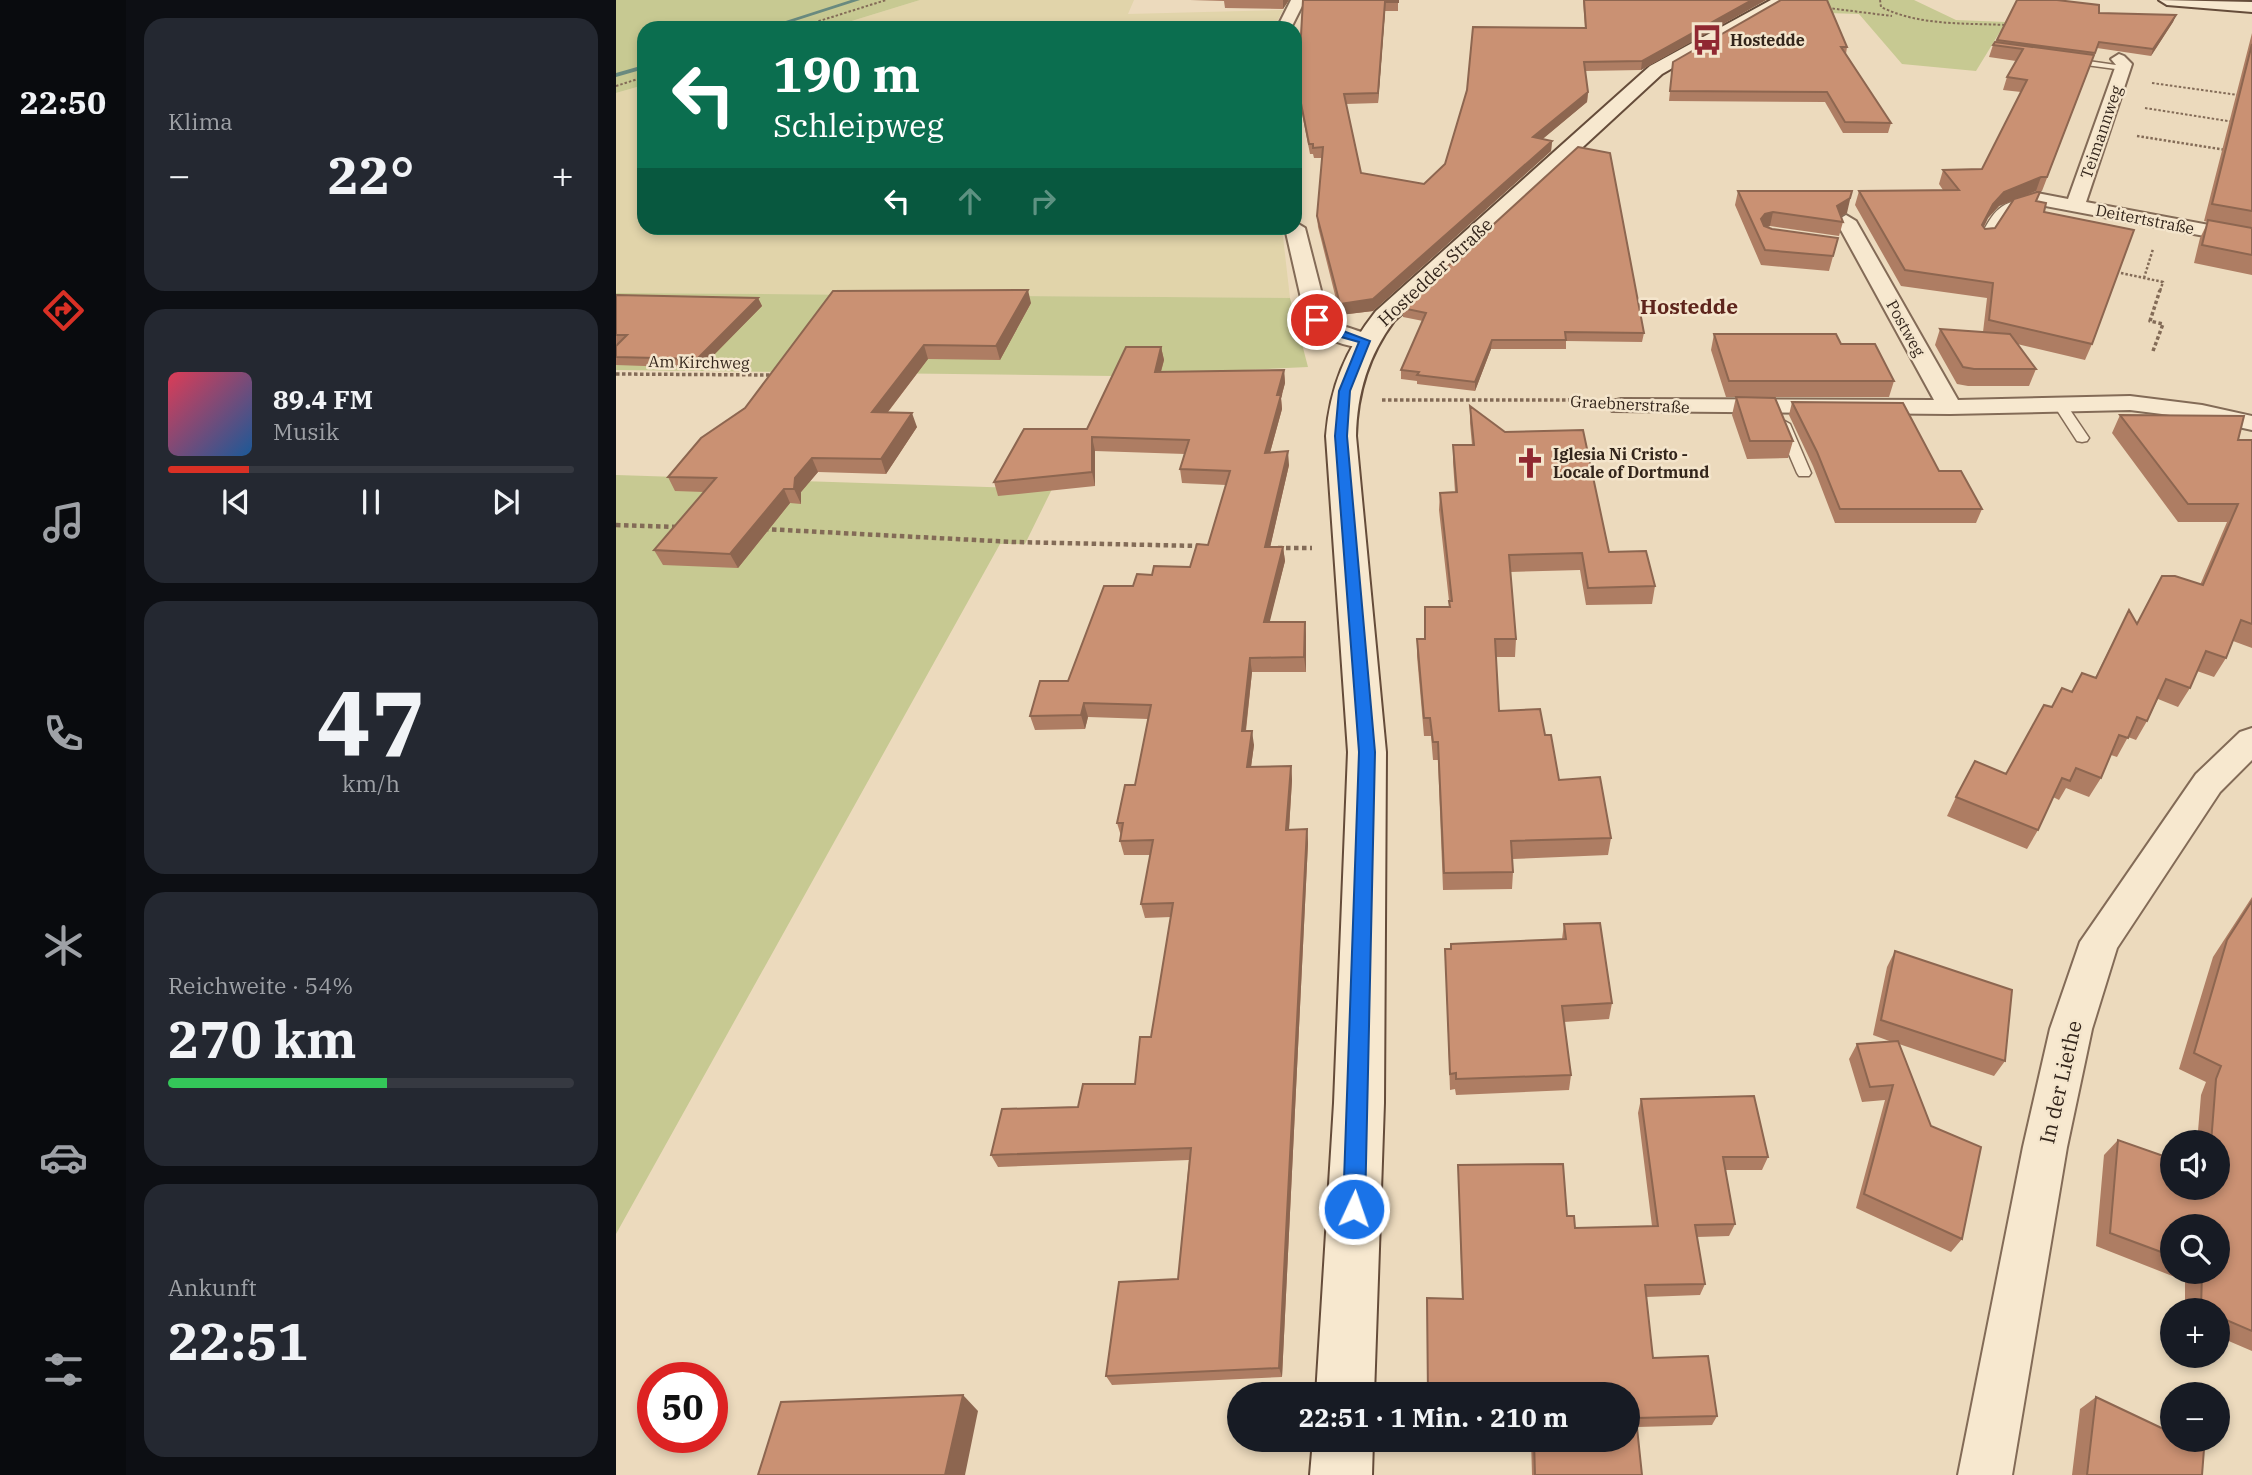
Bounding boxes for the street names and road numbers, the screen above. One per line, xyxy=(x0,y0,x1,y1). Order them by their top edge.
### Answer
street label: Teimannweg xyxy=(2076,83,2126,181)
street label: Deitertstraße xyxy=(2094,200,2196,238)
street label: Hostedder Straße xyxy=(1373,213,1497,331)
street label: Postweg xyxy=(1882,296,1930,360)
street label: Am Kirchweg xyxy=(648,351,750,373)
street label: Graebnerstraße xyxy=(1570,391,1690,417)
street label: In der Liethe xyxy=(2032,1018,2088,1146)

